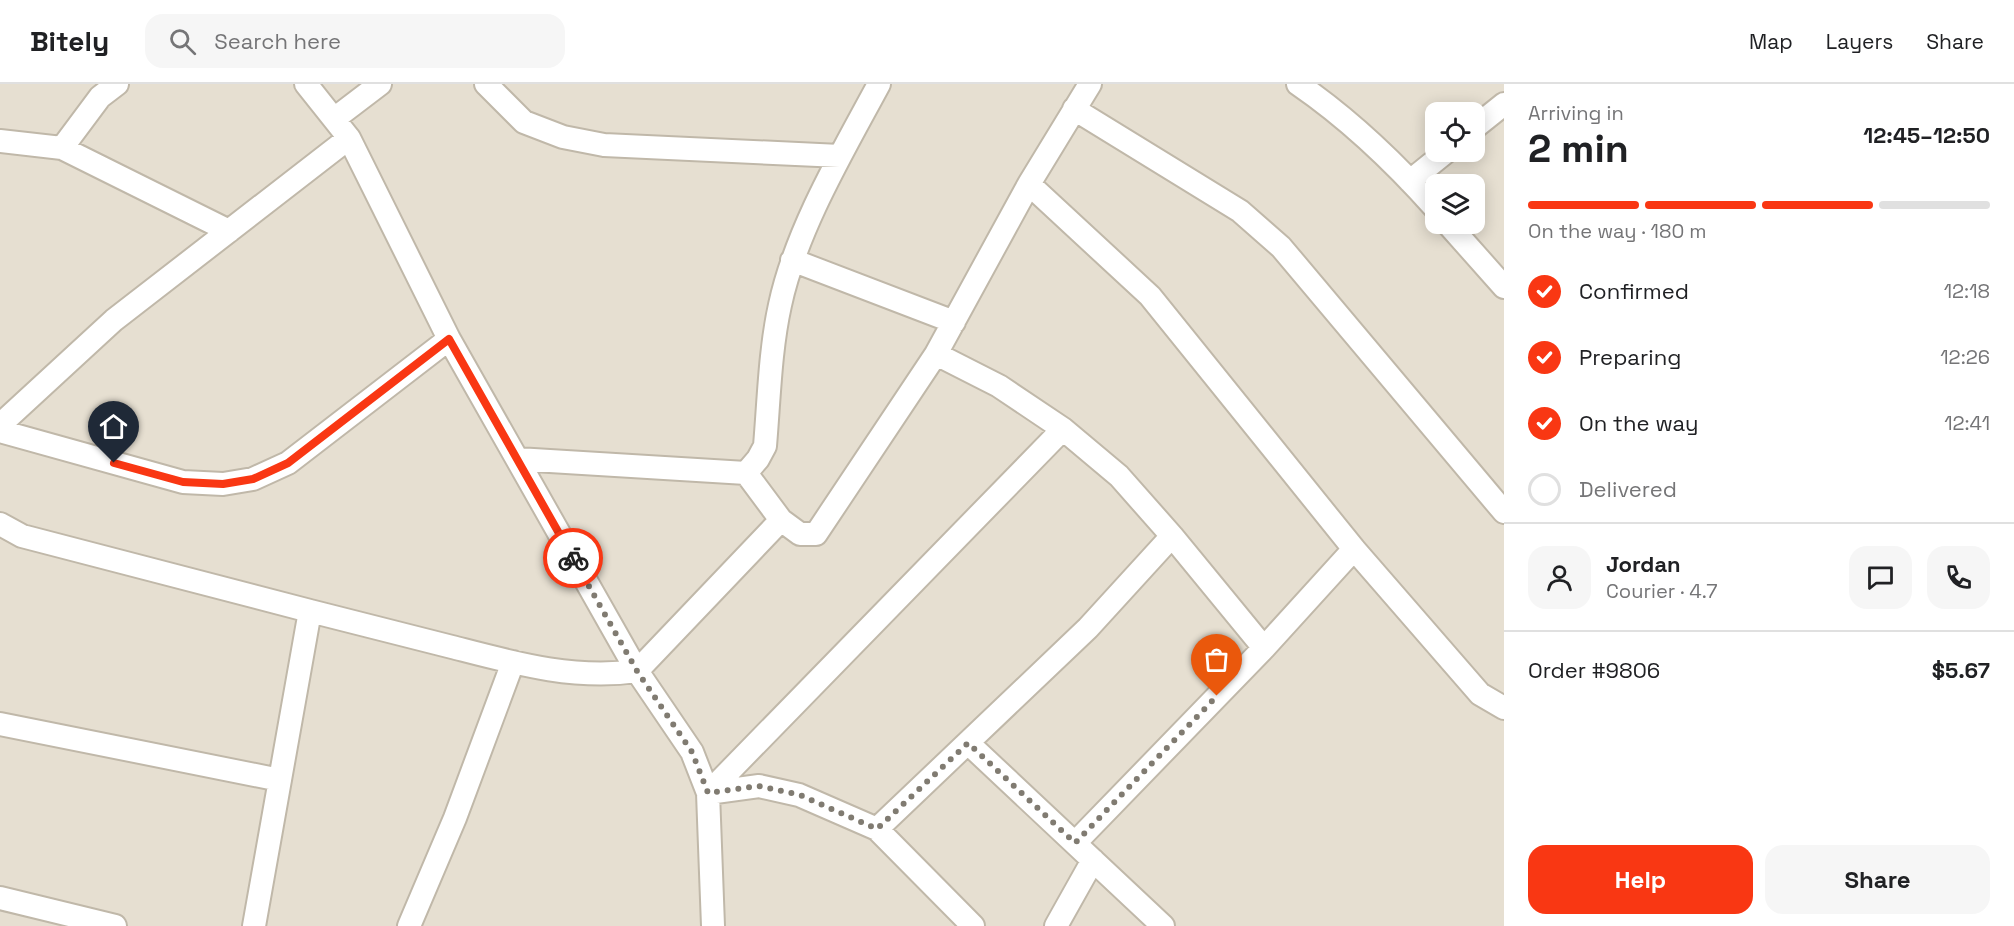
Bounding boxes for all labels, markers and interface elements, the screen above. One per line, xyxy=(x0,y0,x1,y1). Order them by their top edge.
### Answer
search box xyxy=(145,14,565,68)
text: Bitely xyxy=(30,23,109,59)
icon: search xyxy=(166,25,199,58)
text: Search here xyxy=(214,27,341,55)
text: Map xyxy=(1749,28,1793,55)
text: Layers xyxy=(1826,28,1893,55)
text: Share xyxy=(1926,28,1984,55)
text: Arriving in xyxy=(1528,100,1624,126)
map controls xyxy=(1425,102,1485,234)
button: locate xyxy=(1425,102,1485,162)
text: 12:45–12:50 xyxy=(1863,121,1990,149)
text: 2 min xyxy=(1528,124,1629,173)
button: layers xyxy=(1425,174,1485,234)
text: On the way · 180 m xyxy=(1528,218,1707,244)
icon: check xyxy=(1528,275,1561,308)
text: Confirmed xyxy=(1579,277,1689,305)
text: 12:18 xyxy=(1944,278,1990,304)
icon: check xyxy=(1528,341,1561,374)
text: Preparing xyxy=(1579,343,1681,371)
text: 12:26 xyxy=(1940,344,1990,370)
pin xyxy=(88,401,139,463)
icon: check xyxy=(1528,407,1561,440)
text: On the way xyxy=(1579,409,1698,437)
icon: home xyxy=(97,410,130,443)
text: 12:41 xyxy=(1944,410,1990,436)
text: Delivered xyxy=(1579,475,1677,503)
courier xyxy=(543,528,603,588)
icon: bike xyxy=(557,542,590,575)
button: person xyxy=(1528,546,1591,609)
button: chat xyxy=(1849,546,1912,609)
button: phone xyxy=(1927,546,1990,609)
text: Jordan xyxy=(1606,550,1681,578)
text: Courier · 4.7 xyxy=(1606,578,1717,604)
pin xyxy=(1191,634,1242,696)
icon: bag xyxy=(1200,643,1233,676)
text: Order #9806 xyxy=(1528,656,1660,684)
text: $5.67 xyxy=(1932,656,1990,684)
button: Help xyxy=(1528,845,1753,914)
button: Share xyxy=(1765,845,1990,914)

